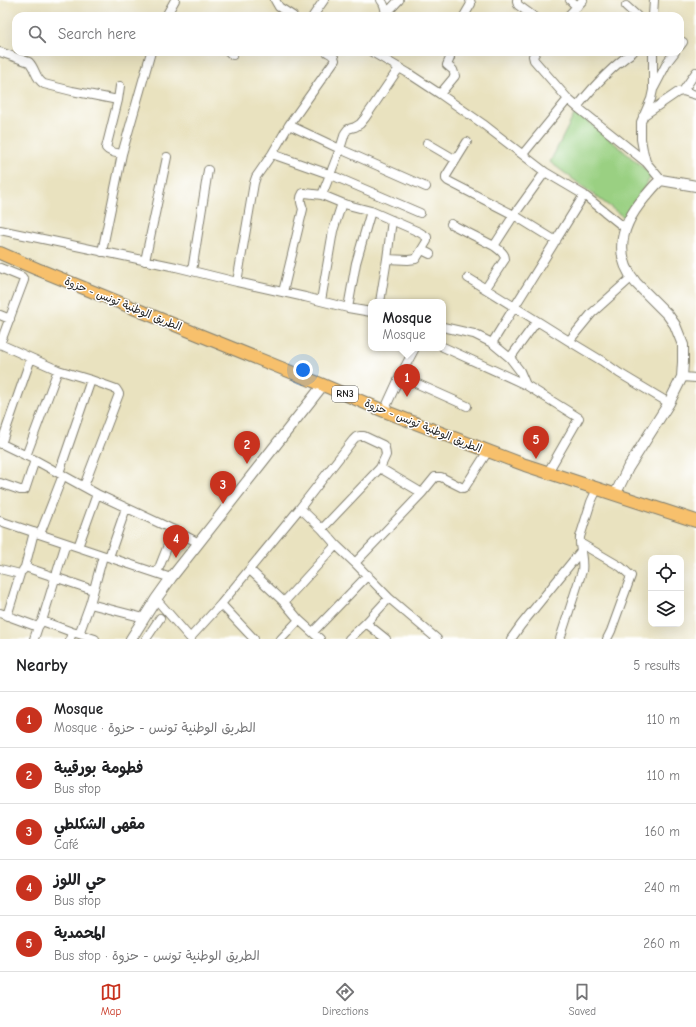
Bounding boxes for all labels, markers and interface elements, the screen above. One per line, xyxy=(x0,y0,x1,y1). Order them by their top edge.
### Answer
search box xyxy=(12,12,684,56)
icon: search xyxy=(26,23,48,45)
text: Search here xyxy=(58,25,136,43)
street label: الطريق الوطنية تونس - حزوة xyxy=(62,275,183,334)
popup xyxy=(368,299,446,351)
text: Mosque xyxy=(382,309,432,327)
text: Mosque xyxy=(382,327,425,342)
your location xyxy=(293,360,313,380)
pin: 1 xyxy=(394,364,420,397)
road number: RN3 xyxy=(332,386,358,402)
street label: الطريق الوطنية تونس - حزوة xyxy=(362,397,483,456)
pin: 5 xyxy=(523,426,549,459)
pin: 2 xyxy=(234,431,260,464)
pin: 3 xyxy=(210,471,236,504)
pin: 4 xyxy=(163,525,189,558)
map controls xyxy=(648,555,684,627)
button: locate xyxy=(648,555,684,591)
button: layers xyxy=(648,591,684,627)
text: Nearby xyxy=(16,656,67,675)
text: 5 results xyxy=(633,658,680,673)
text: Mosque xyxy=(54,700,103,718)
text: 1 xyxy=(26,712,32,727)
text: 110 m xyxy=(647,712,680,727)
text: Mosque · الطريق الوطنية تونس - حزوة xyxy=(54,720,256,735)
text: فطومة بورقيبة xyxy=(54,759,143,777)
text: 2 xyxy=(26,768,32,783)
text: 110 m xyxy=(647,768,680,783)
text: Bus stop xyxy=(54,781,101,796)
text: مقهى الشكلطي xyxy=(54,815,145,833)
text: 3 xyxy=(26,824,32,839)
text: 160 m xyxy=(645,824,680,839)
text: Café xyxy=(54,837,78,852)
text: حي اللوز xyxy=(54,871,106,889)
text: 4 xyxy=(26,880,32,895)
text: 240 m xyxy=(644,880,680,895)
text: Bus stop xyxy=(54,893,101,908)
text: المحمدية xyxy=(54,924,105,942)
text: 5 xyxy=(26,936,32,951)
text: 260 m xyxy=(643,936,680,951)
text: Bus stop · الطريق الوطنية تونس - حزوة xyxy=(54,948,260,963)
tab: Map xyxy=(100,981,122,1018)
tab: Directions xyxy=(322,981,369,1018)
tab: Saved xyxy=(569,981,596,1018)

